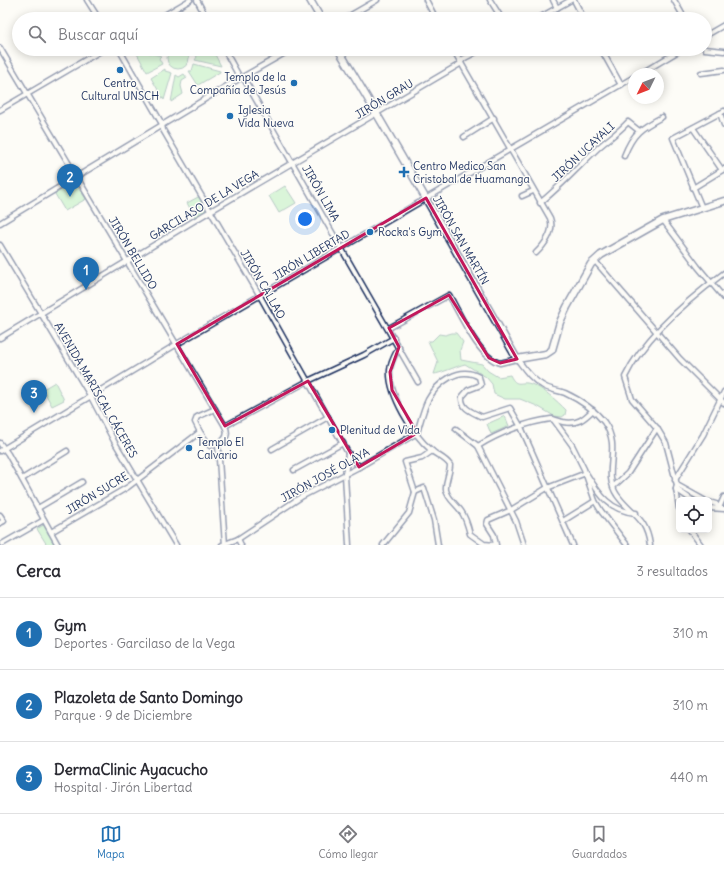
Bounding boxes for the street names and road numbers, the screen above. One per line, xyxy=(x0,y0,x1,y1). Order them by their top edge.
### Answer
street label: JIRÓN GRAU xyxy=(352,75,416,122)
street label: JIRÓN UCAYALI xyxy=(548,118,618,185)
street label: JIRÓN LIMA xyxy=(299,162,344,224)
street label: GARCILASO DE LA VEGA xyxy=(147,167,261,243)
street label: JIRÓN SAN MARTÍN xyxy=(430,192,493,287)
street label: JIRÓN BELLIDO xyxy=(106,213,161,292)
street label: JIRÓN LIBERTAD xyxy=(269,225,352,284)
street label: JIRÓN CALLAO xyxy=(237,246,289,321)
street label: AVENIDA MARISCAL CÁCERES xyxy=(51,319,141,460)
street label: JIRÓN JOSÉ OLAYA xyxy=(278,444,372,505)
street label: JIRÓN SUCRE xyxy=(63,468,131,517)

